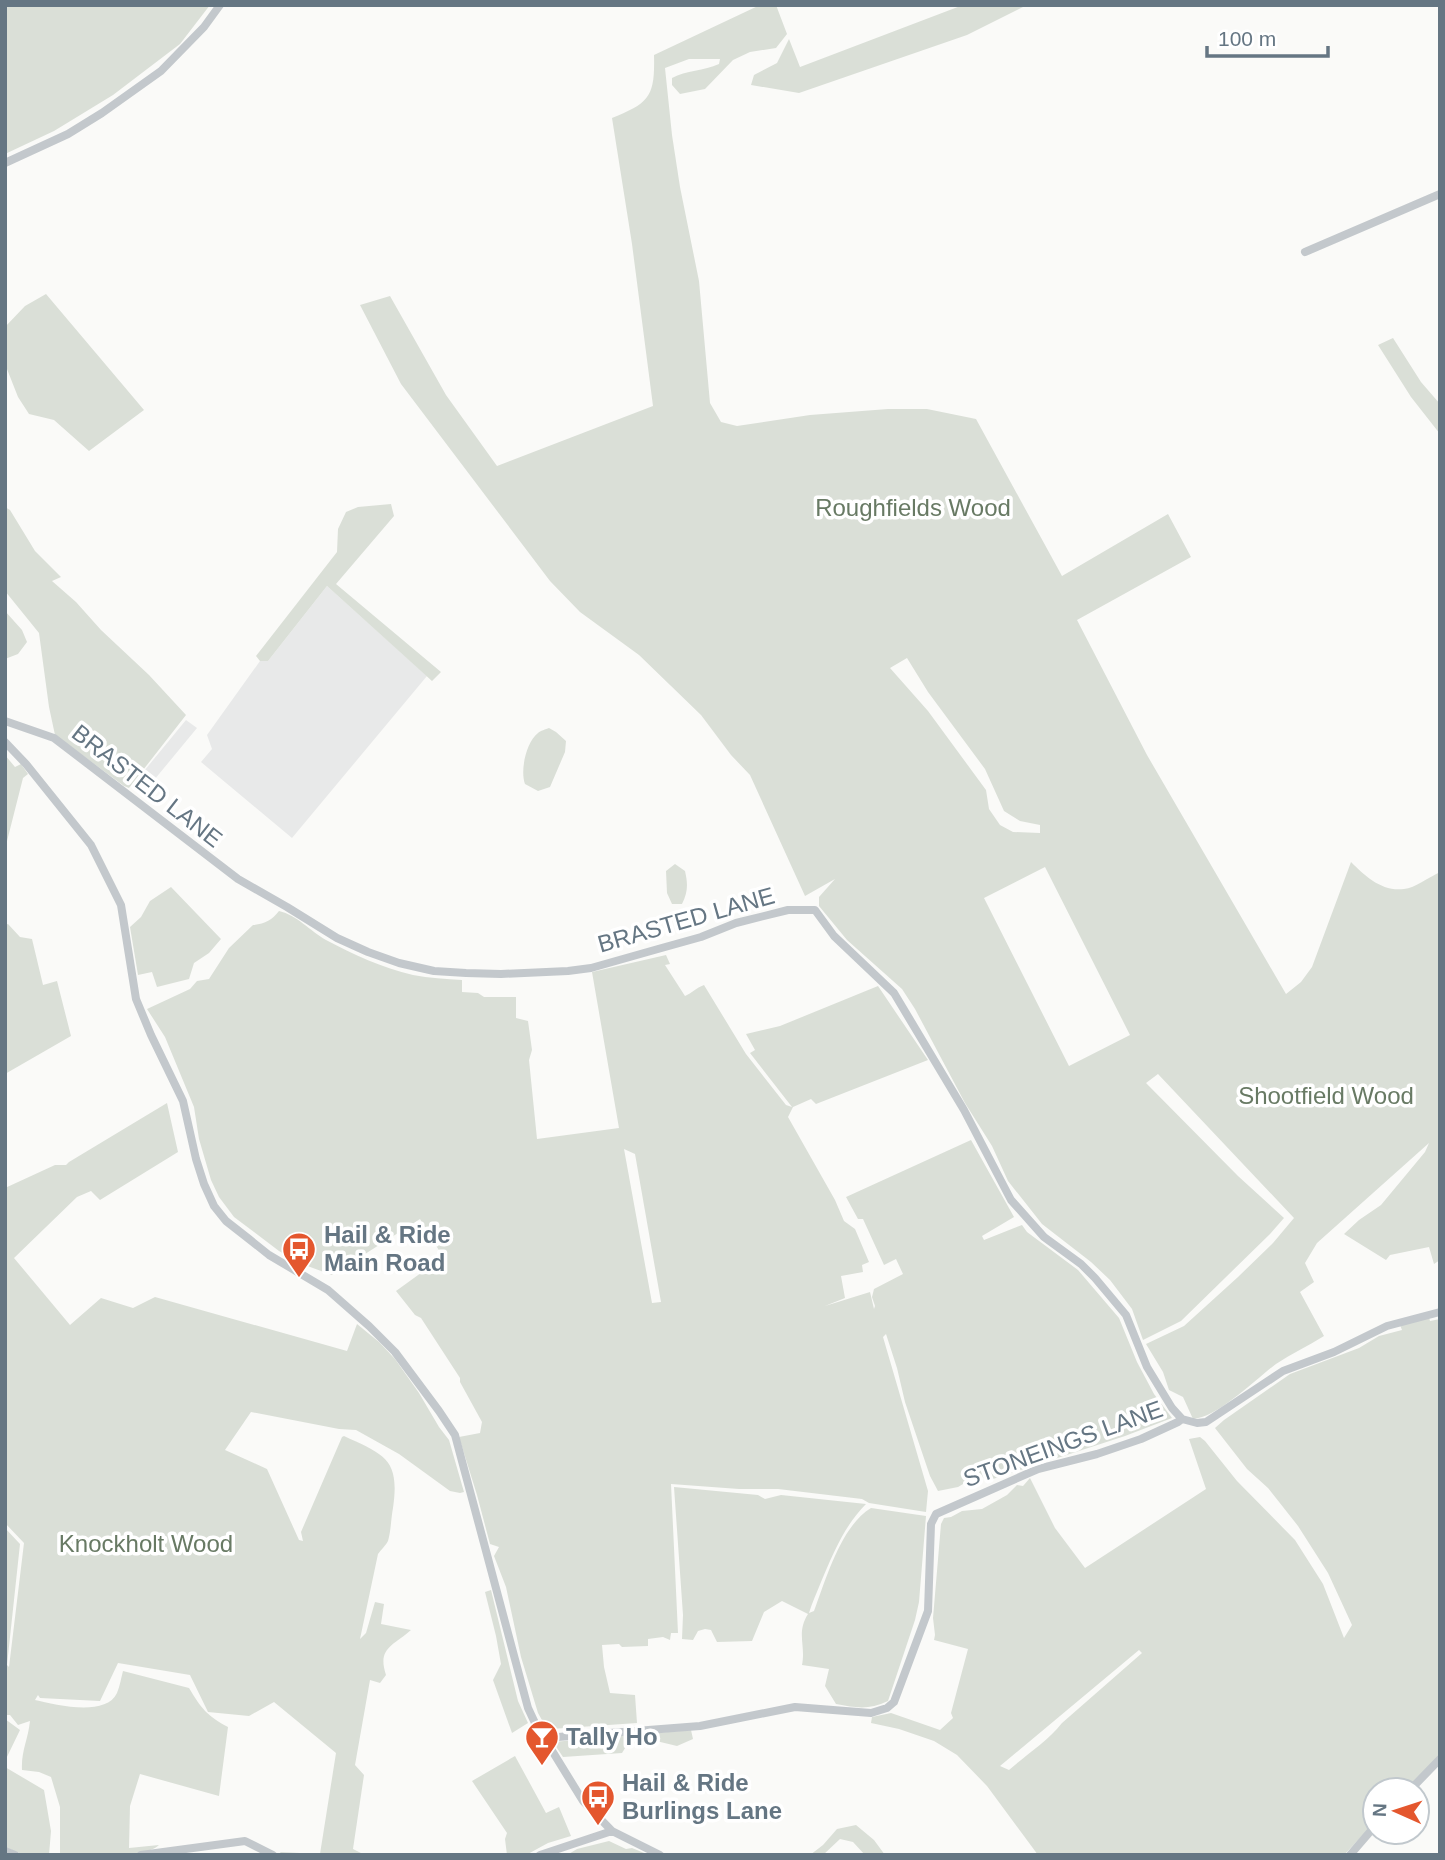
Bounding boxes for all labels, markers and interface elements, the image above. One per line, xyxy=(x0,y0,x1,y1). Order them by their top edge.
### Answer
scale bar xyxy=(1207,14,1328,58)
text: 100 m xyxy=(1218,27,1276,50)
park label: Roughfields Wood xyxy=(815,494,1011,521)
street label: BRASTED LANE xyxy=(67,719,228,852)
street label: BRASTED LANE xyxy=(594,881,777,958)
park label: Shootfield Wood xyxy=(1238,1082,1414,1109)
place label: Hail & Ride Main Road xyxy=(324,1221,451,1276)
bus stop icon: Hail & Ride Main Road xyxy=(280,1230,318,1279)
street label: STONEINGS LANE xyxy=(959,1395,1166,1492)
park label: Knockholt Wood xyxy=(59,1530,233,1557)
bar icon: Tally Ho xyxy=(523,1718,561,1767)
place label: Tally Ho xyxy=(566,1723,658,1750)
place label: Hail & Ride Burlings Lane xyxy=(622,1769,782,1824)
north arrow xyxy=(1361,1776,1431,1846)
bus stop icon: Hail & Ride Burlings Lane xyxy=(579,1778,617,1827)
text: N xyxy=(1369,1803,1390,1818)

